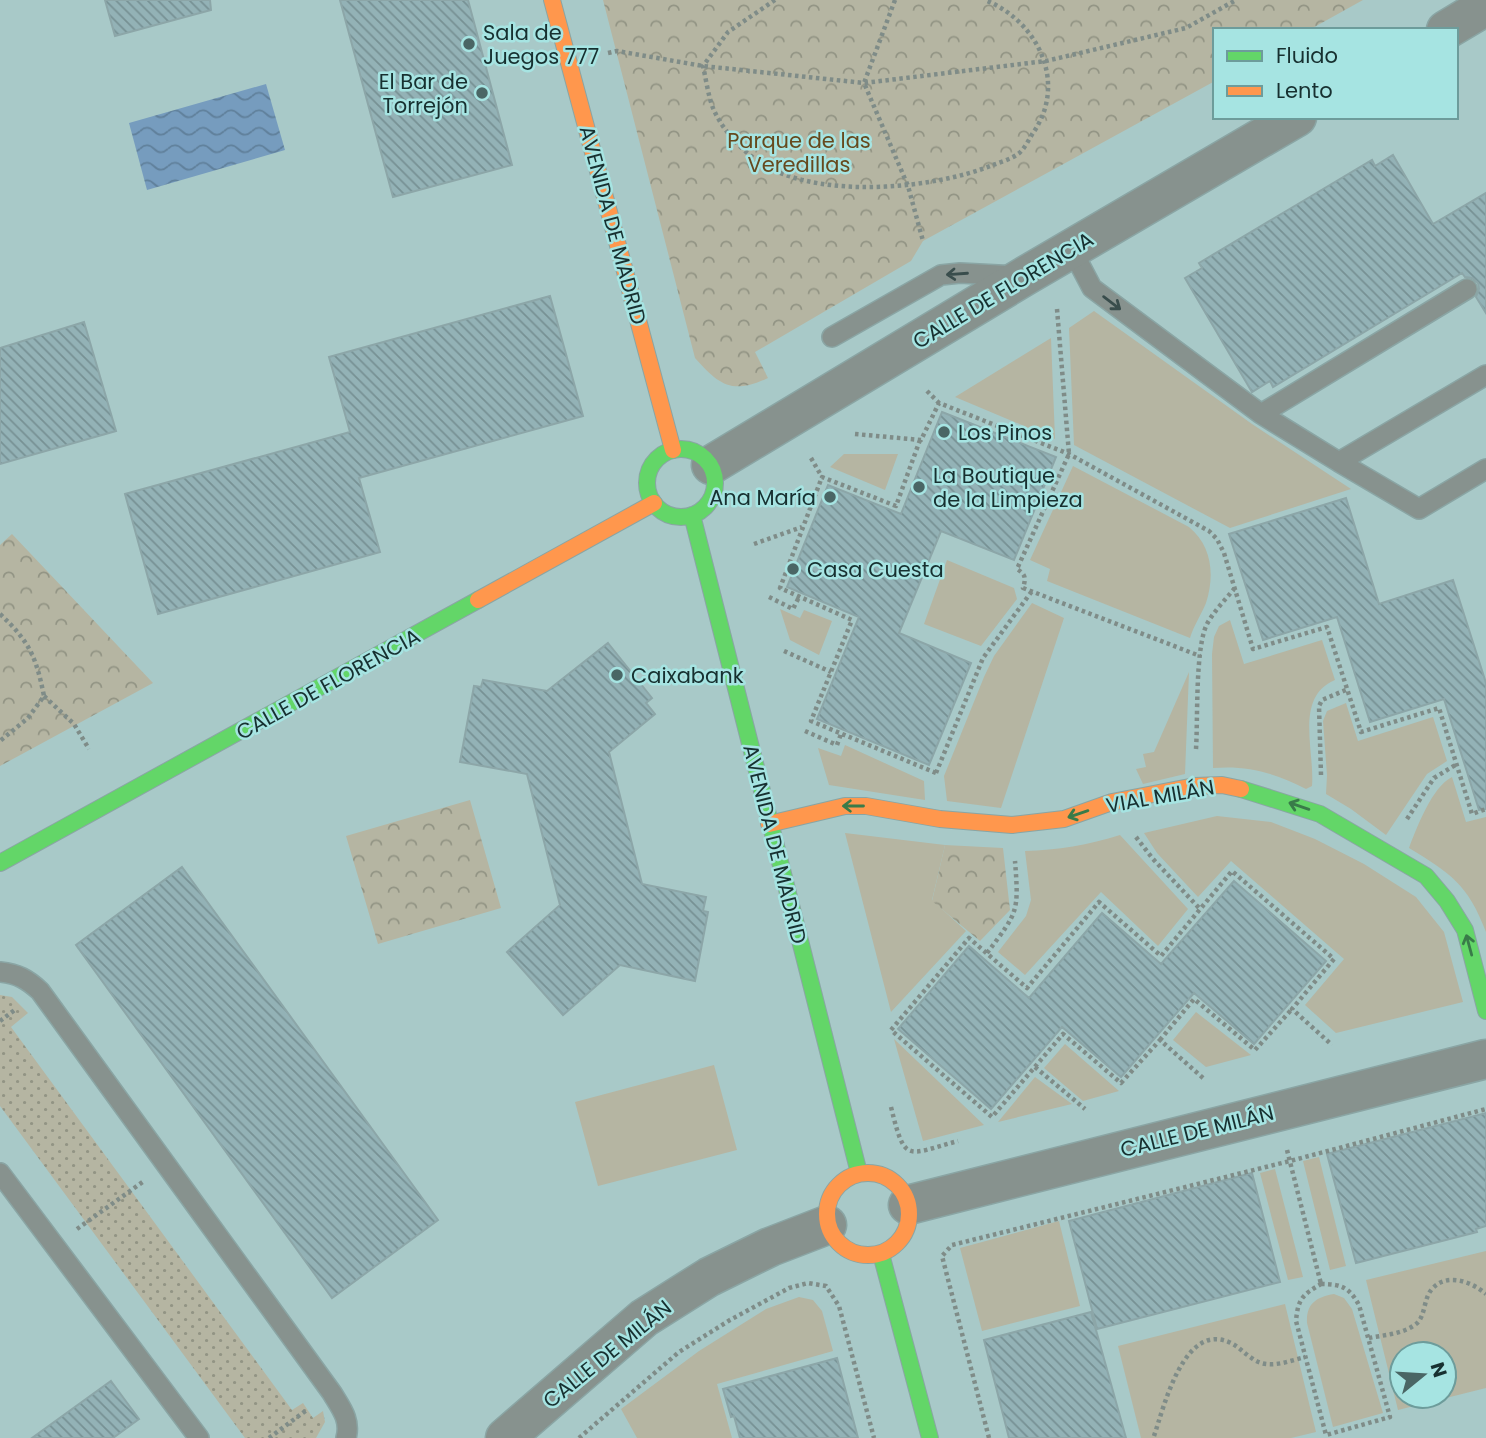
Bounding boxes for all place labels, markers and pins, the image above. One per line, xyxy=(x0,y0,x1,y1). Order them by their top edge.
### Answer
place label: Sala de Juegos 777 xyxy=(483,18,599,71)
marker: Sala de Juegos 777 xyxy=(461,36,477,52)
place label: El Bar de Torrejón xyxy=(379,67,468,120)
marker: El Bar de Torrejón xyxy=(474,85,490,101)
place label: Los Pinos xyxy=(958,418,1052,447)
marker: Los Pinos xyxy=(936,424,952,440)
place label: La Boutique de la Limpieza xyxy=(933,461,1083,514)
marker: La Boutique de la Limpieza xyxy=(911,479,927,495)
place label: Ana María xyxy=(709,483,816,512)
marker: Ana María xyxy=(822,489,838,505)
place label: Casa Cuesta xyxy=(807,555,944,584)
marker: Casa Cuesta xyxy=(785,561,801,577)
place label: Caixabank xyxy=(631,661,744,690)
marker: Caixabank xyxy=(609,667,625,683)

